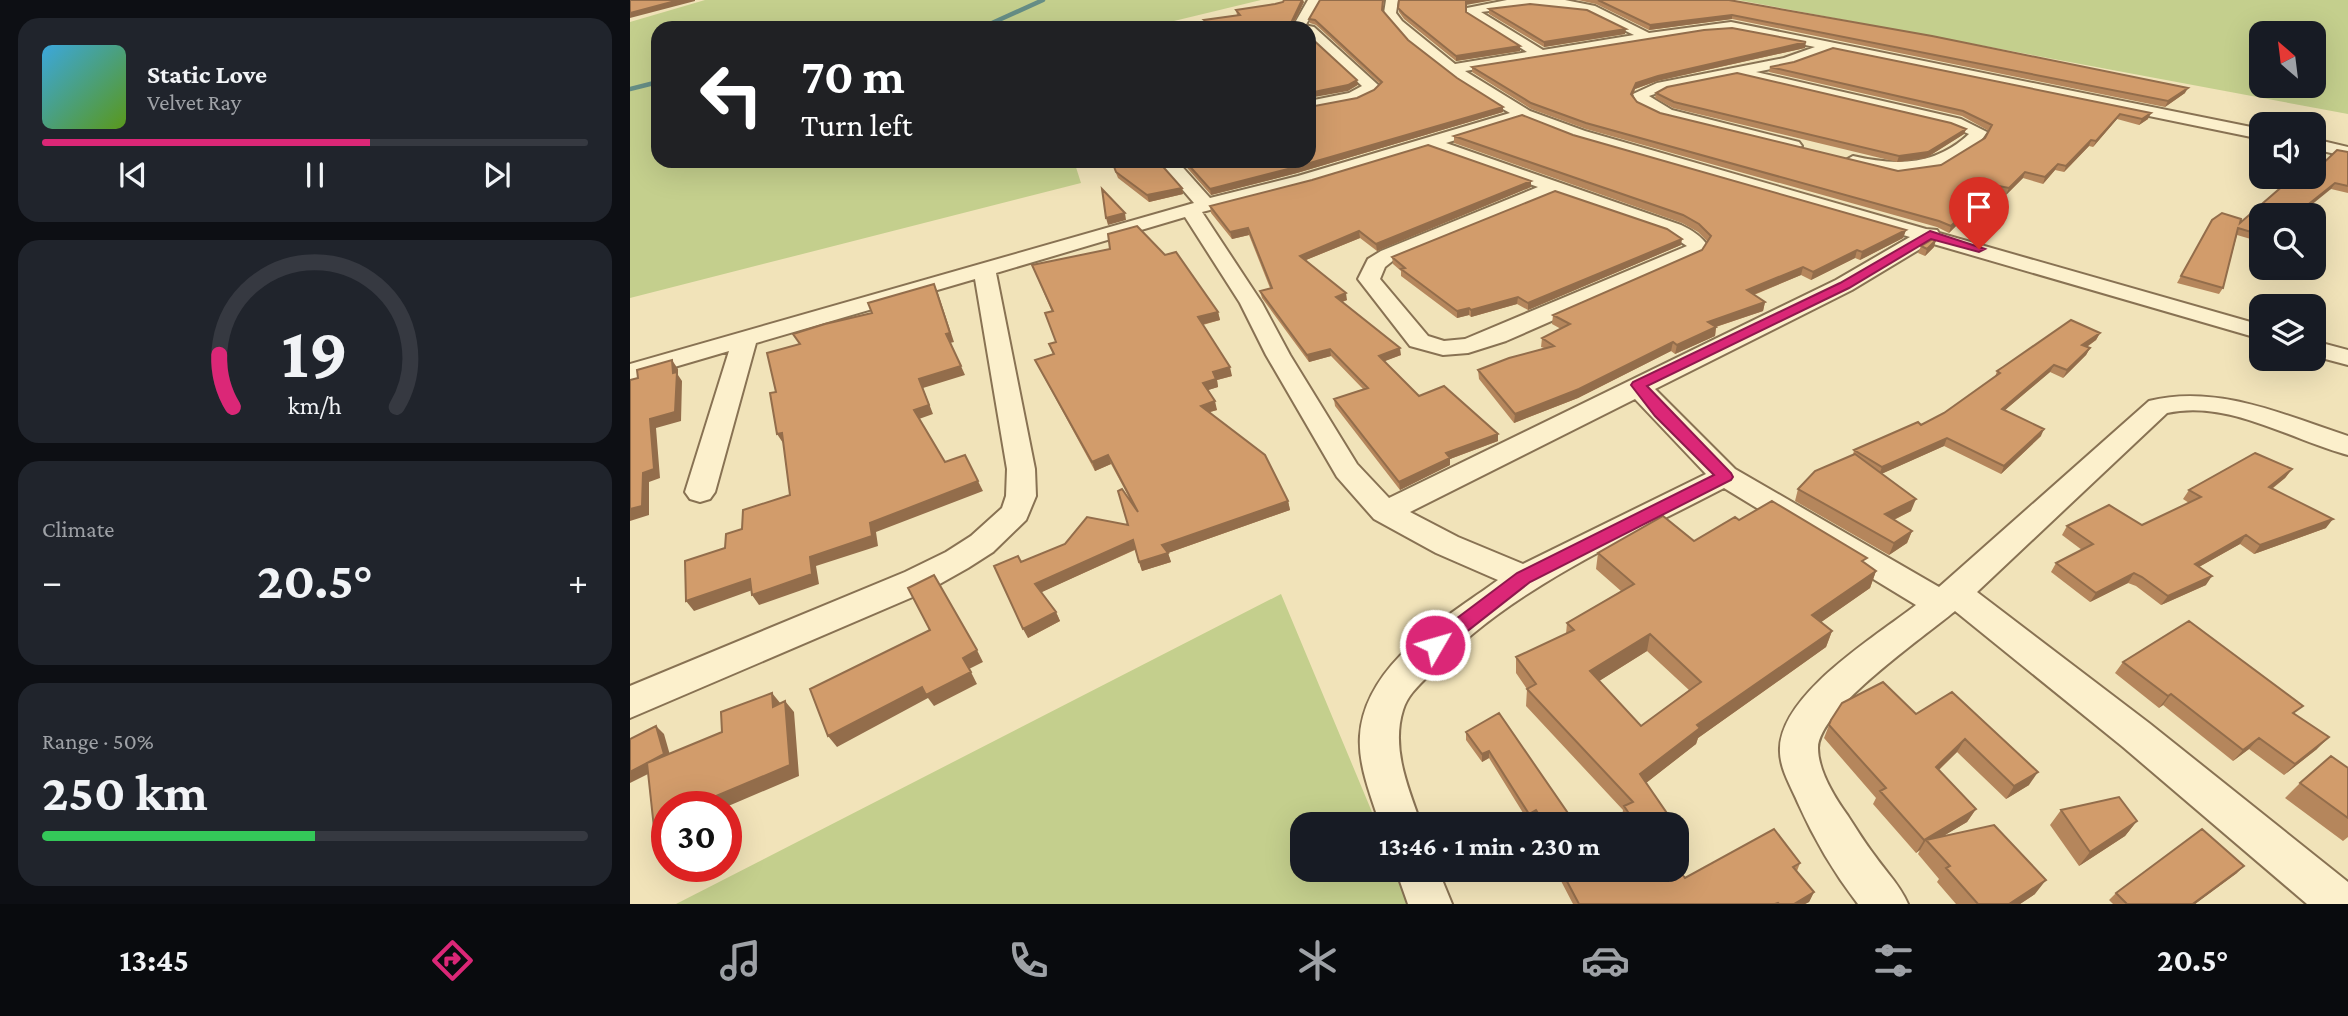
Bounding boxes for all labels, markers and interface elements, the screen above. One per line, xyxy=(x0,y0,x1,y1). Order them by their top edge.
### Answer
north arrow xyxy=(2249,21,2326,98)
map controls xyxy=(2249,21,2326,371)
icon: left xyxy=(686,49,777,140)
text: 70 m xyxy=(801,49,905,104)
text: Static Love xyxy=(147,60,267,89)
text: Velvet Ray xyxy=(147,89,241,115)
text: Turn left xyxy=(801,107,912,143)
button: sound xyxy=(2249,112,2326,189)
icon: previous xyxy=(114,156,152,194)
icon: pause xyxy=(296,156,334,194)
icon: next xyxy=(478,156,516,194)
pin xyxy=(1949,177,2009,249)
icon: arrive xyxy=(1960,188,1998,226)
button: search xyxy=(2249,203,2326,280)
button: layers xyxy=(2249,294,2326,371)
text: 19 xyxy=(282,313,348,394)
text: km/h xyxy=(288,392,342,419)
text: Climate xyxy=(42,516,114,542)
text: 20.5° xyxy=(257,551,373,609)
text: − xyxy=(42,560,62,602)
text: + xyxy=(568,560,588,602)
position arrow xyxy=(1398,608,1472,682)
text: Range · 50% xyxy=(42,728,154,754)
text: 250 km xyxy=(42,763,208,821)
speed limit sign: 30 xyxy=(651,791,742,882)
text: 13:46 · 1 min · 230 m xyxy=(1379,832,1600,861)
icon: directions xyxy=(428,936,477,985)
icon: music xyxy=(716,936,765,985)
icon: phone xyxy=(1004,936,1053,985)
icon: climate xyxy=(1293,936,1342,985)
icon: car xyxy=(1581,936,1630,985)
icon: filters xyxy=(1869,936,1918,985)
text: 13:45 xyxy=(120,942,189,978)
text: 20.5° xyxy=(2157,942,2228,978)

